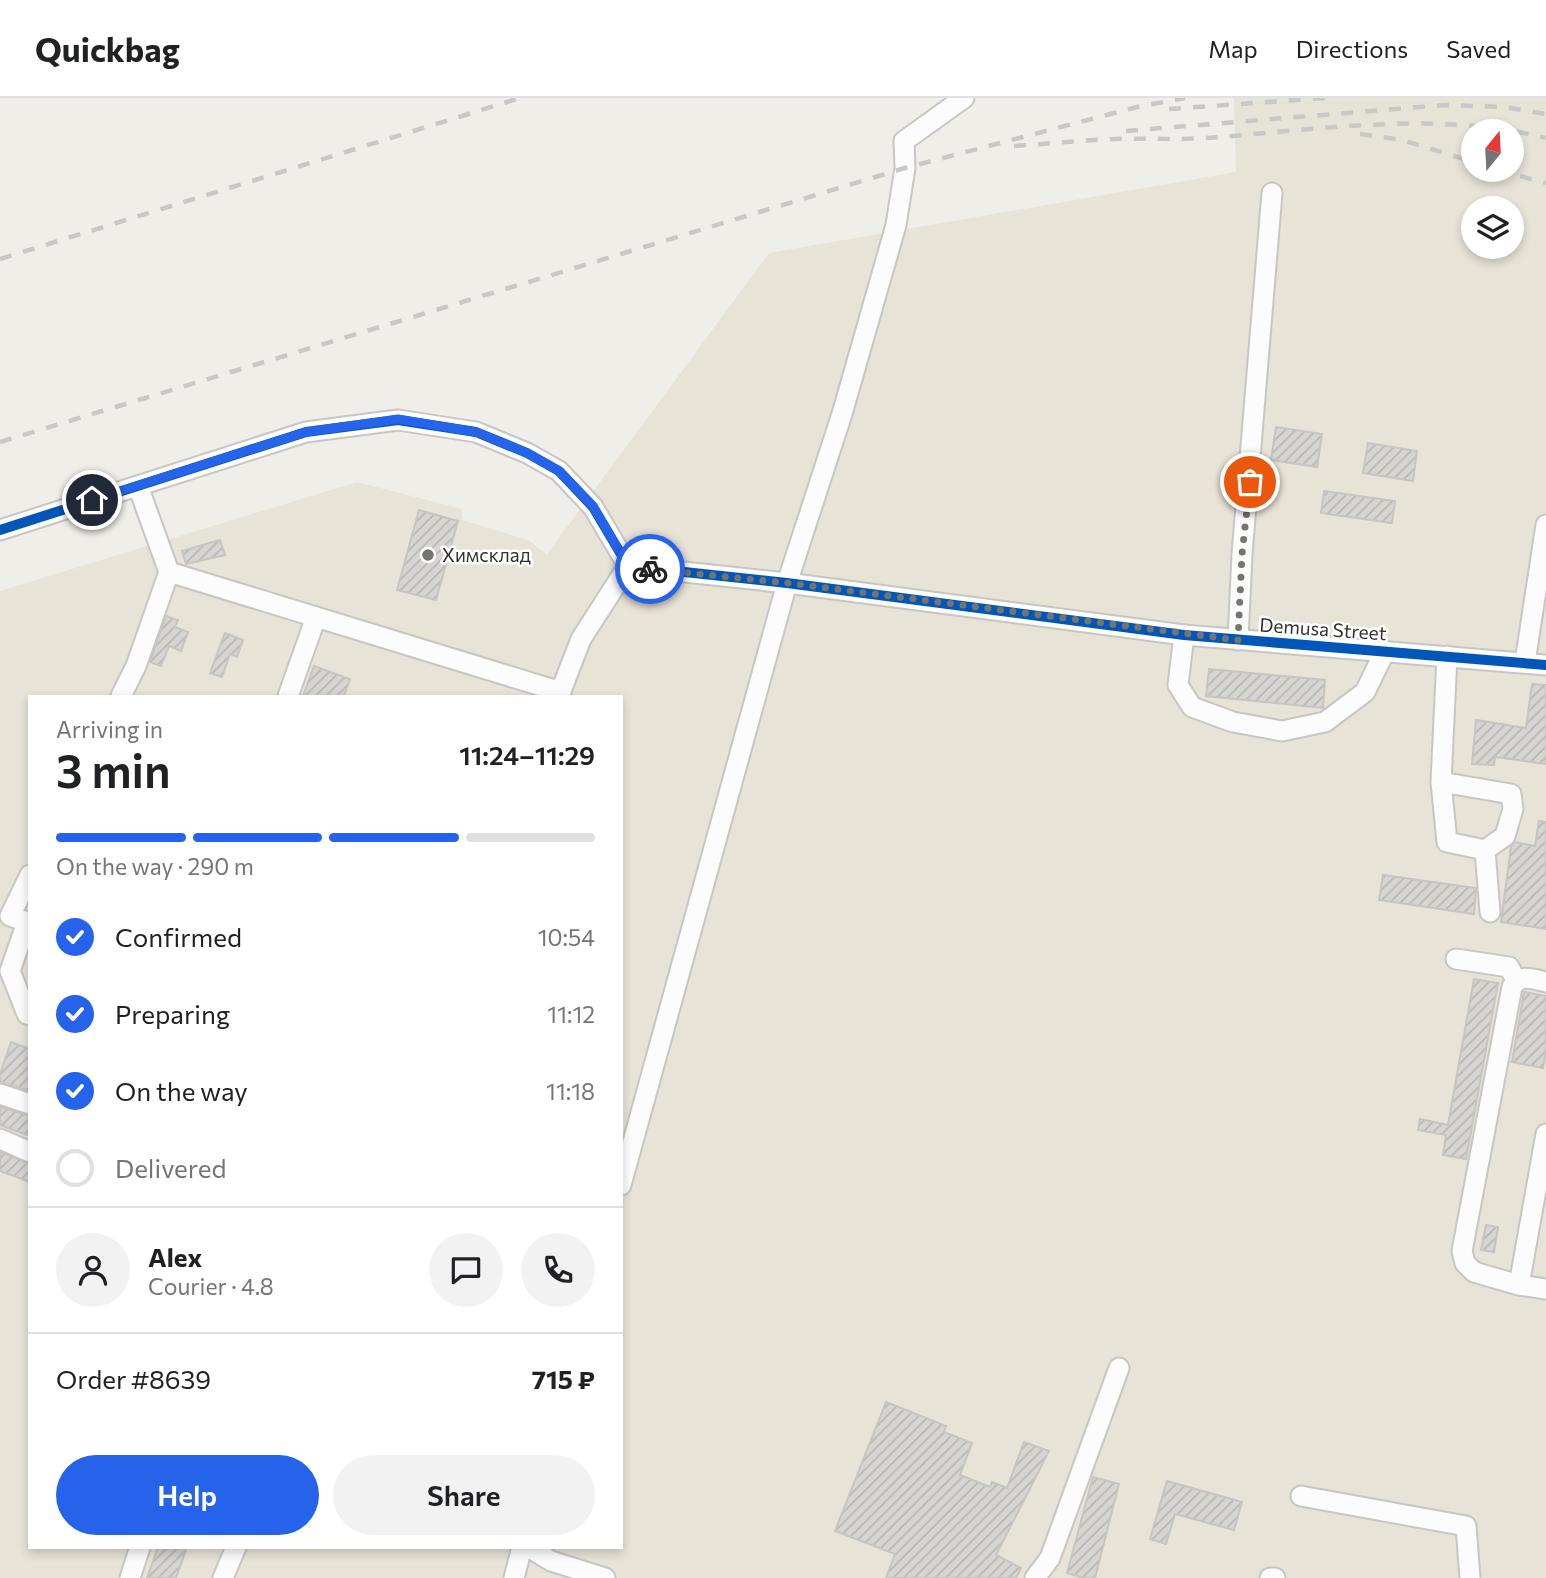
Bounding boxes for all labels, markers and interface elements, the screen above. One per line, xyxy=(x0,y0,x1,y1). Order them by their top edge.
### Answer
text: Quickbag xyxy=(35,28,180,69)
text: Map xyxy=(1208,34,1258,63)
text: Directions xyxy=(1296,34,1408,63)
text: Saved xyxy=(1446,34,1511,63)
north arrow xyxy=(1461,119,1524,182)
map controls xyxy=(1461,119,1524,259)
button: layers xyxy=(1461,196,1524,259)
pin xyxy=(1220,452,1280,512)
icon: bag xyxy=(1231,463,1269,501)
pin xyxy=(62,470,122,530)
icon: home xyxy=(73,481,111,519)
courier xyxy=(615,534,685,604)
place label: Химсклад xyxy=(442,543,531,566)
marker: Химсклад xyxy=(420,547,436,563)
icon: bike xyxy=(631,550,669,588)
street label: Demusa Street xyxy=(1259,613,1387,644)
text: Arriving in xyxy=(56,715,163,743)
text: 11:24–11:29 xyxy=(459,739,595,770)
text: 3 min xyxy=(56,741,171,797)
text: On the way · 290 m xyxy=(56,852,254,880)
icon: check xyxy=(56,918,94,956)
text: Confirmed xyxy=(115,921,242,952)
text: 10:54 xyxy=(538,923,595,951)
icon: check xyxy=(56,995,94,1033)
text: Preparing xyxy=(115,998,230,1029)
text: 11:12 xyxy=(547,1000,595,1028)
icon: check xyxy=(56,1072,94,1110)
text: On the way xyxy=(115,1075,248,1106)
text: 11:18 xyxy=(546,1077,595,1105)
text: Delivered xyxy=(115,1152,226,1183)
button: person xyxy=(56,1233,130,1307)
button: chat xyxy=(429,1233,503,1307)
button: phone xyxy=(521,1233,595,1307)
text: Alex xyxy=(148,1241,202,1272)
text: Courier · 4.8 xyxy=(148,1272,274,1300)
text: Order #8639 xyxy=(56,1363,211,1394)
text: 715 ₽ xyxy=(532,1363,595,1394)
button: Help xyxy=(56,1455,319,1535)
button: Share xyxy=(333,1455,595,1535)

